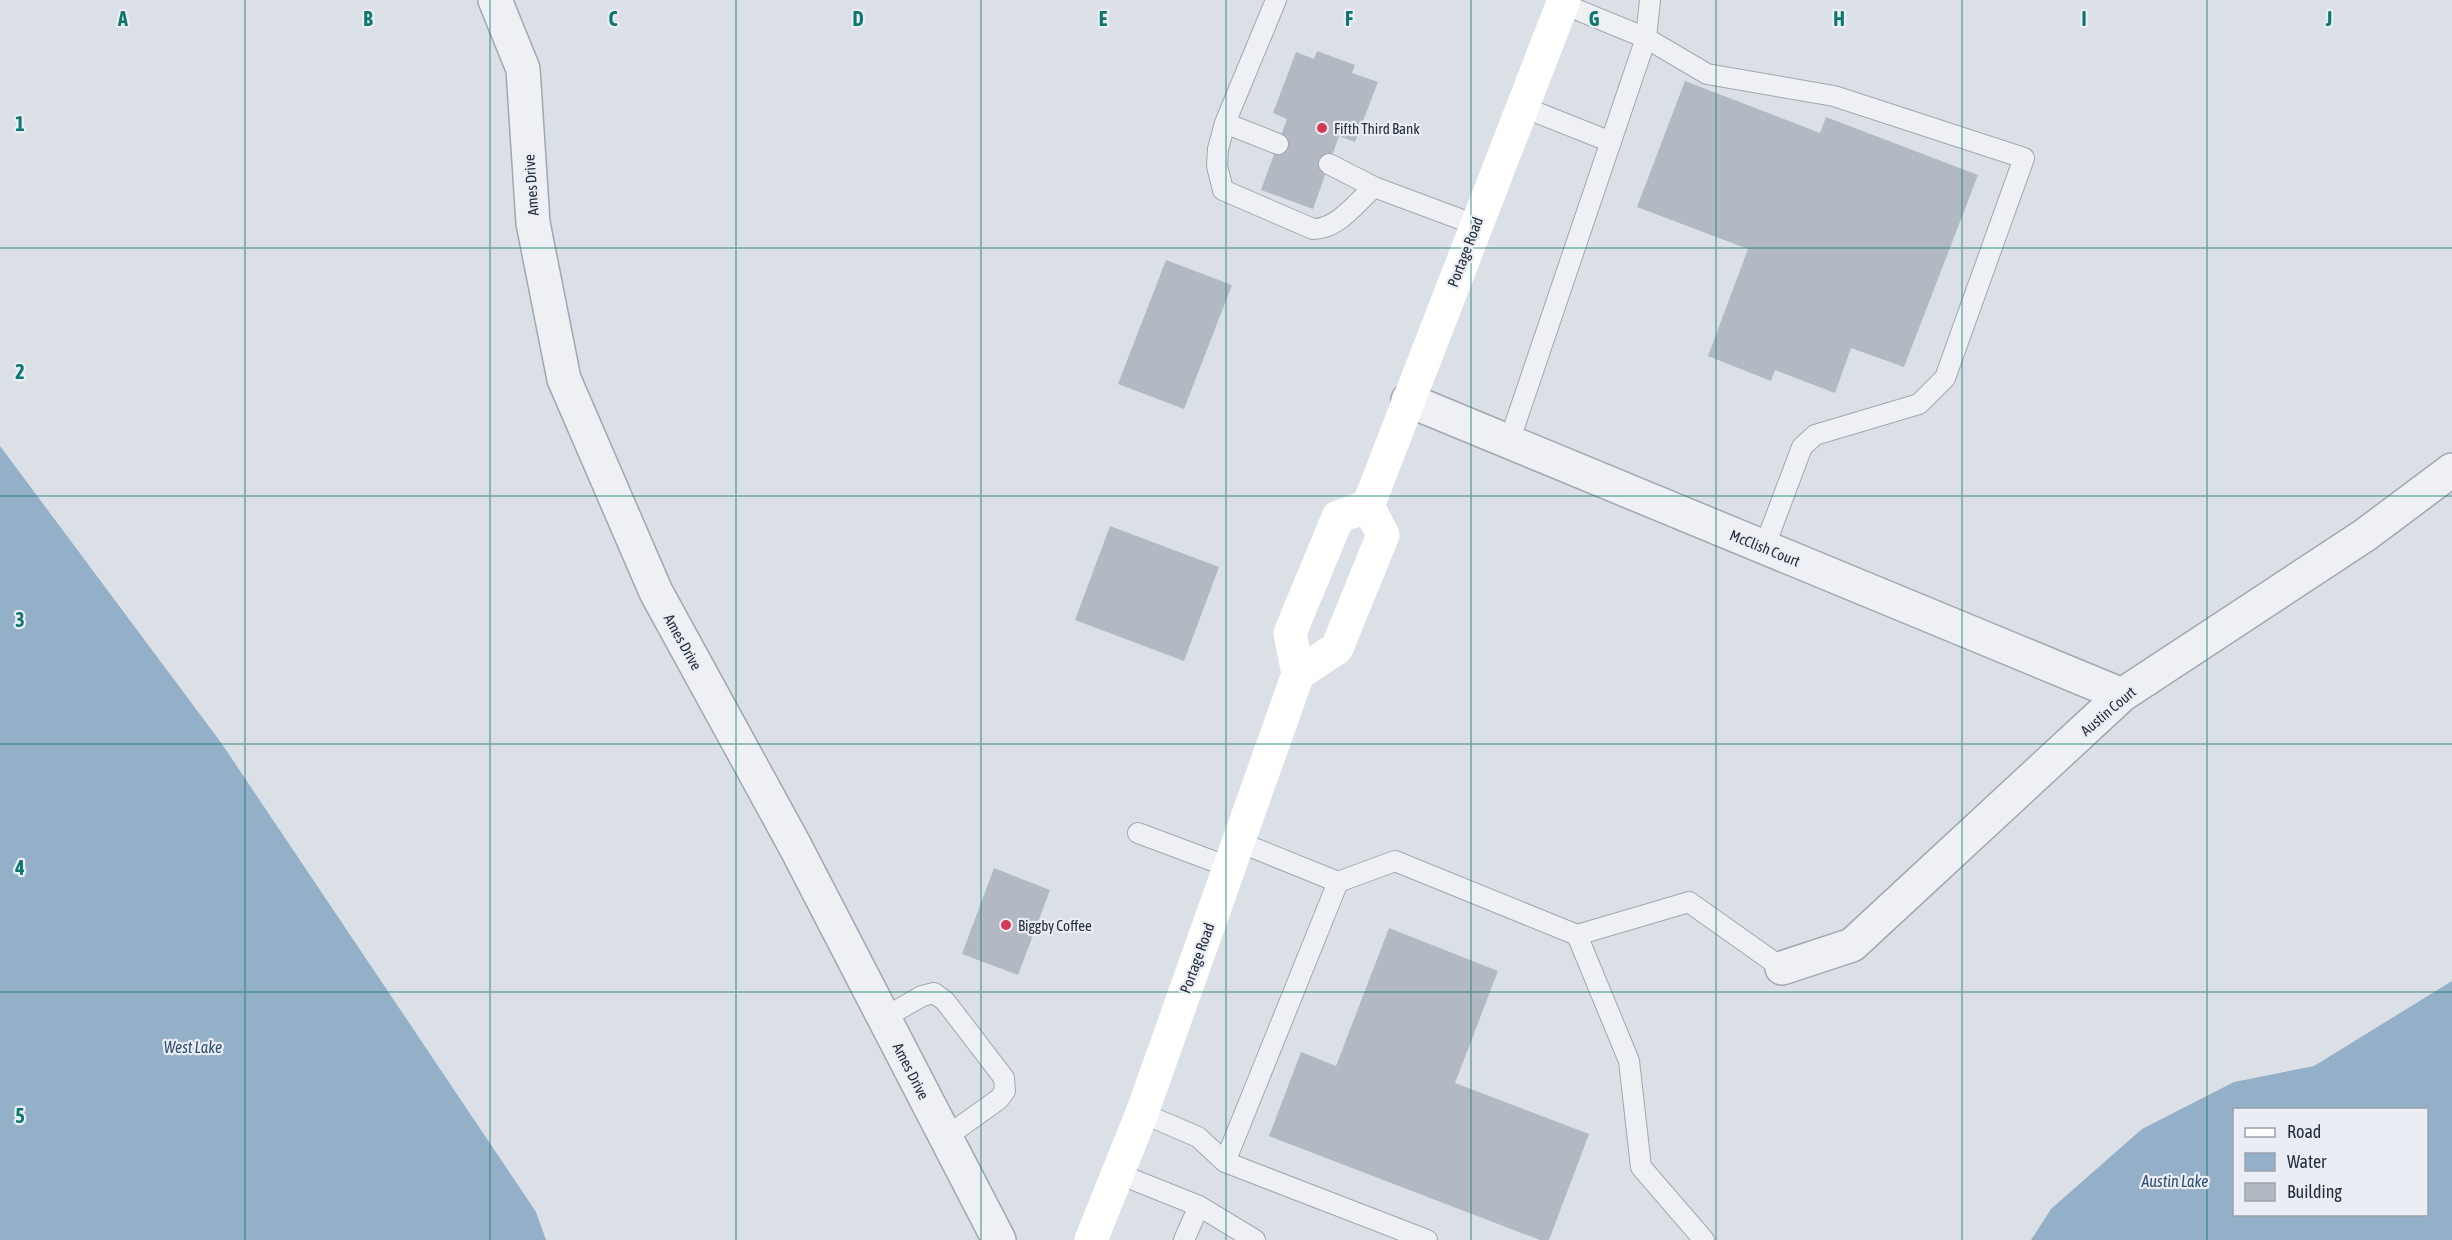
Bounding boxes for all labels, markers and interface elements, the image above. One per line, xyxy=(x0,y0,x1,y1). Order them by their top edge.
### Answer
text: A xyxy=(117,7,128,30)
text: B xyxy=(363,7,373,30)
text: C xyxy=(609,7,618,30)
text: D xyxy=(852,7,864,30)
text: E xyxy=(1099,7,1108,30)
text: F xyxy=(1345,7,1353,30)
text: G xyxy=(1589,7,1600,30)
text: H xyxy=(1833,7,1845,30)
text: I xyxy=(2081,7,2087,30)
text: J xyxy=(2325,7,2332,30)
text: 1 xyxy=(15,112,25,135)
place label: Fifth Third Bank xyxy=(1334,120,1420,137)
marker: Fifth Third Bank xyxy=(1315,121,1329,135)
street label: Ames Drive xyxy=(520,154,542,216)
street label: Portage Road xyxy=(1444,215,1486,289)
text: 2 xyxy=(15,360,25,383)
street label: McClish Court xyxy=(1727,526,1803,570)
text: 3 xyxy=(15,608,25,631)
street label: Ames Drive xyxy=(661,611,705,673)
street label: Austin Court xyxy=(2077,683,2139,739)
text: 4 xyxy=(14,856,25,879)
place label: Biggby Coffee xyxy=(1018,917,1092,934)
marker: Biggby Coffee xyxy=(999,918,1013,932)
street label: Portage Road xyxy=(1176,921,1218,995)
water label: West Lake xyxy=(164,1038,222,1056)
street label: Ames Drive xyxy=(889,1040,933,1102)
text: 5 xyxy=(15,1104,25,1127)
legend xyxy=(2233,1108,2428,1216)
text: Road xyxy=(2287,1121,2321,1142)
text: Water xyxy=(2287,1151,2327,1172)
water label: Austin Lake xyxy=(2140,1172,2209,1190)
text: Building xyxy=(2287,1181,2342,1202)

